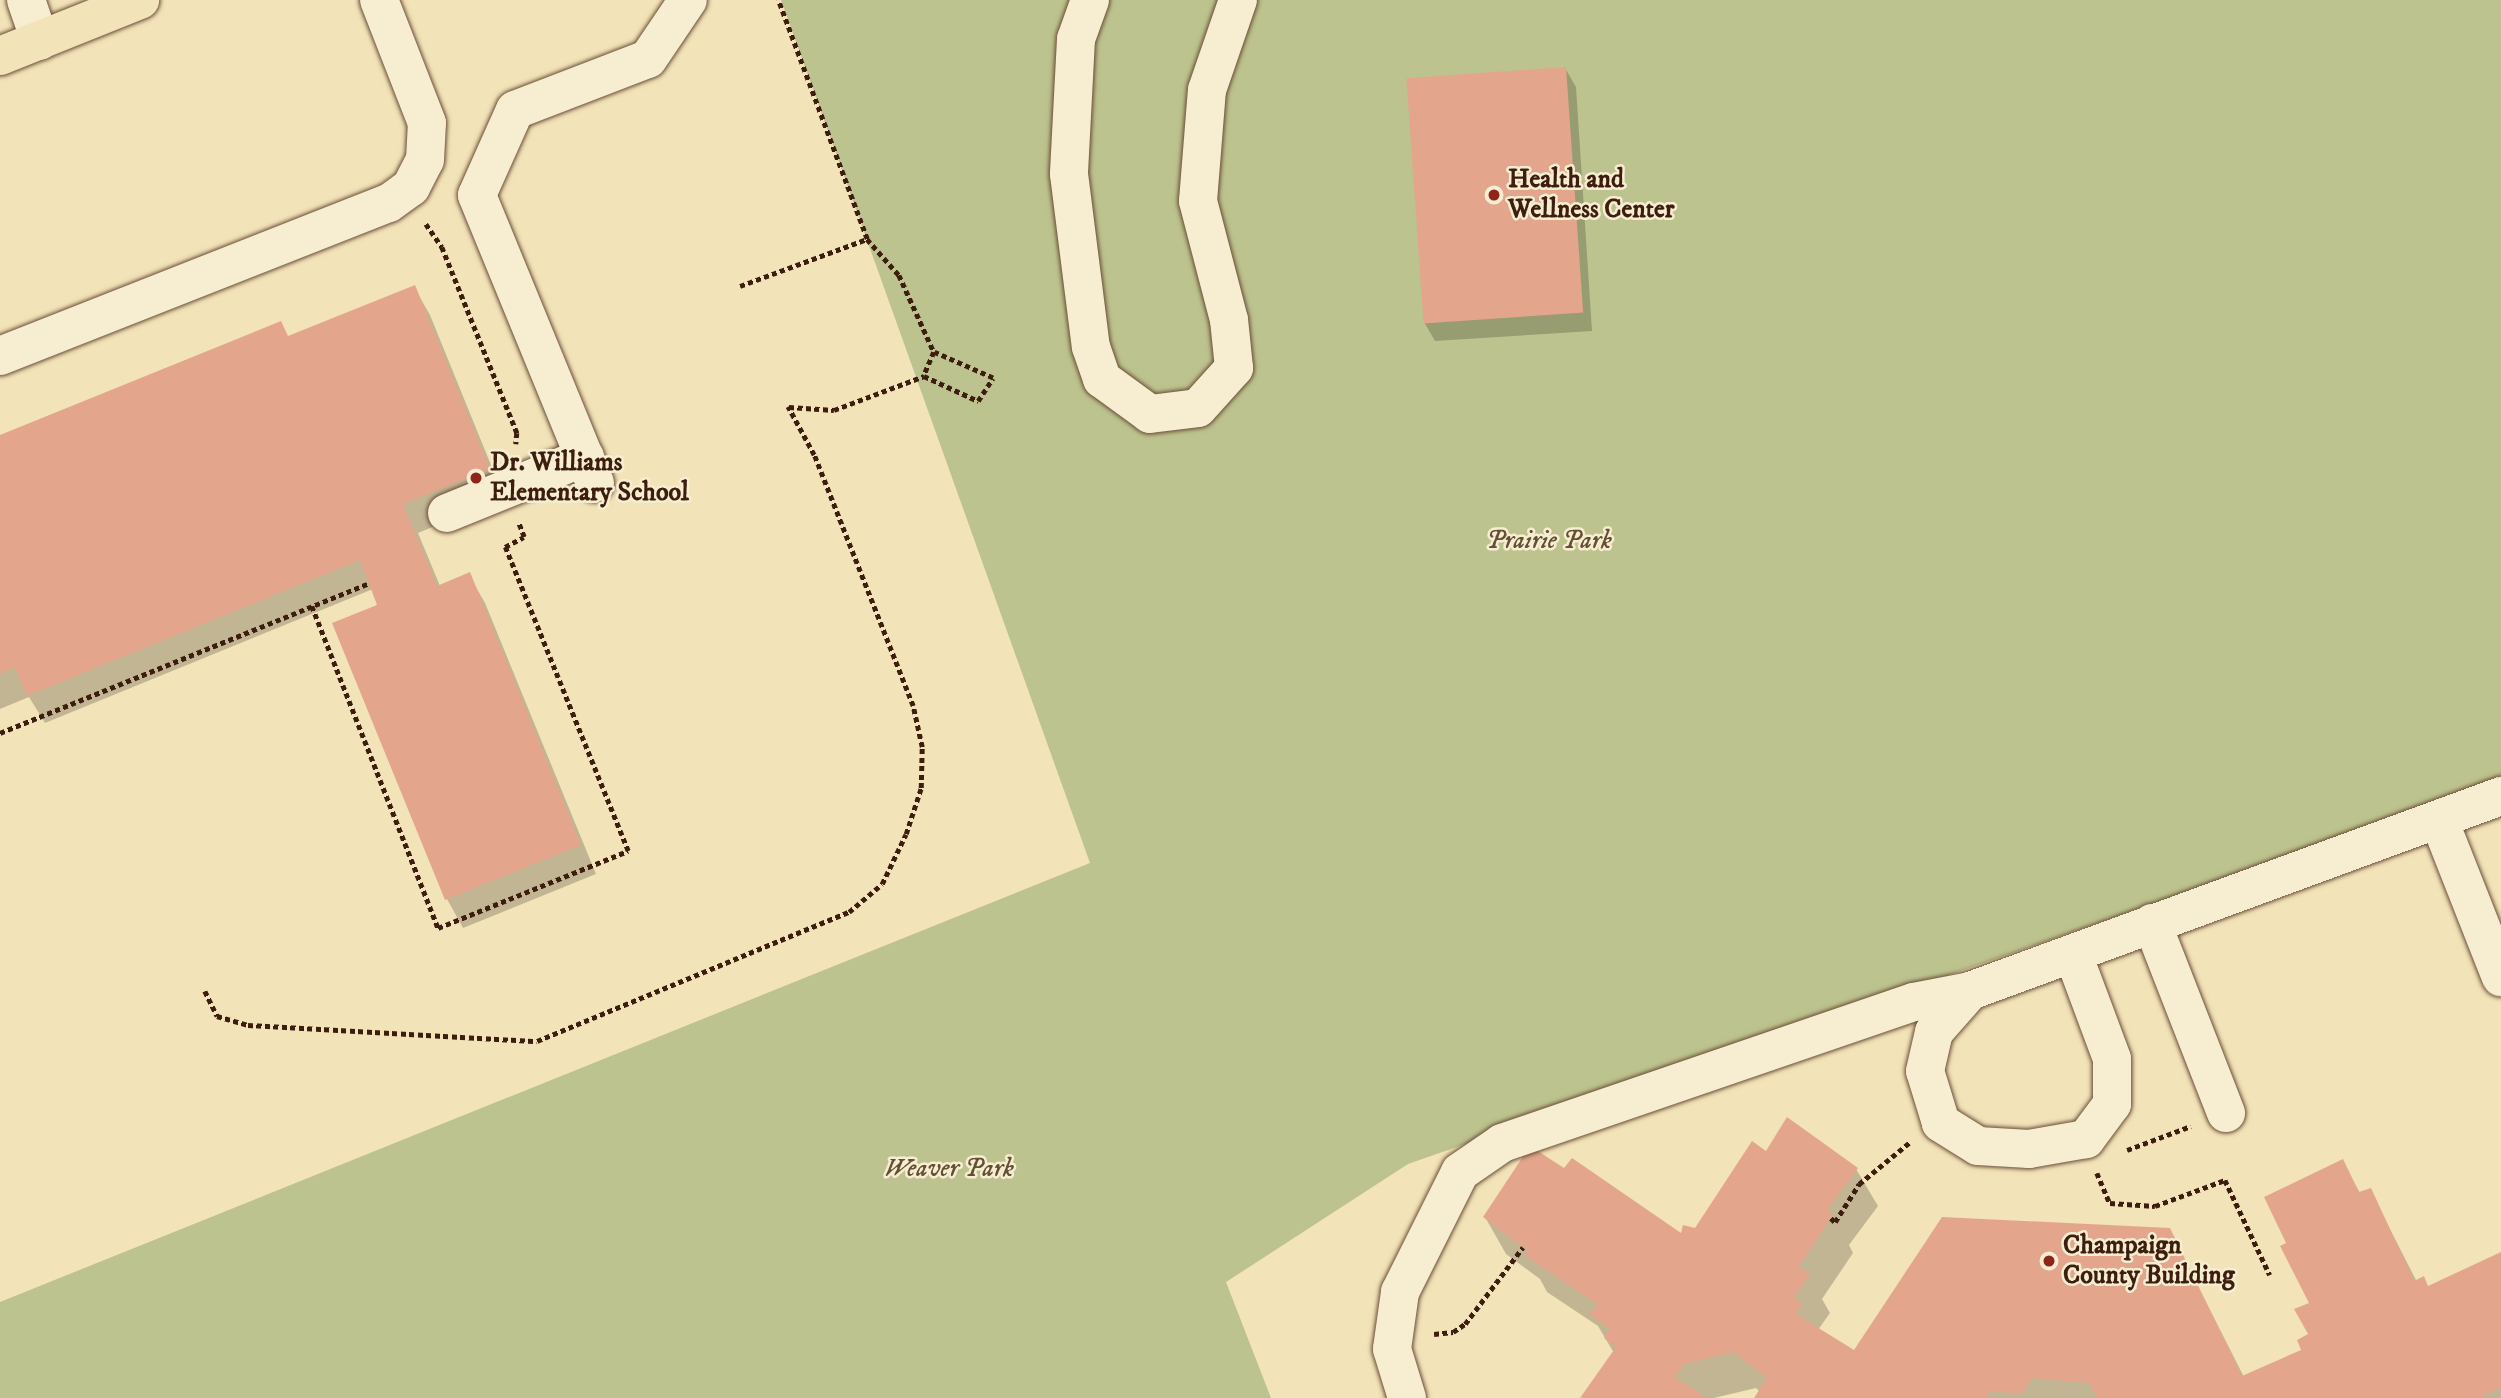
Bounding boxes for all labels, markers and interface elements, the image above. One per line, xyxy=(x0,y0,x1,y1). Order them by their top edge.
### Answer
place label: Health and Wellness Center xyxy=(1508,164,1674,226)
marker: Health and Wellness Center xyxy=(1486,187,1502,203)
place label: Dr. Williams Elementary School xyxy=(490,447,689,508)
marker: Dr. Williams Elementary School xyxy=(468,470,484,486)
park label: Prairie Park xyxy=(1486,525,1612,557)
park label: Weaver Park xyxy=(884,1153,1014,1185)
place label: Champaign County Building xyxy=(2063,1230,2235,1292)
marker: Champaign County Building xyxy=(2041,1253,2057,1269)

